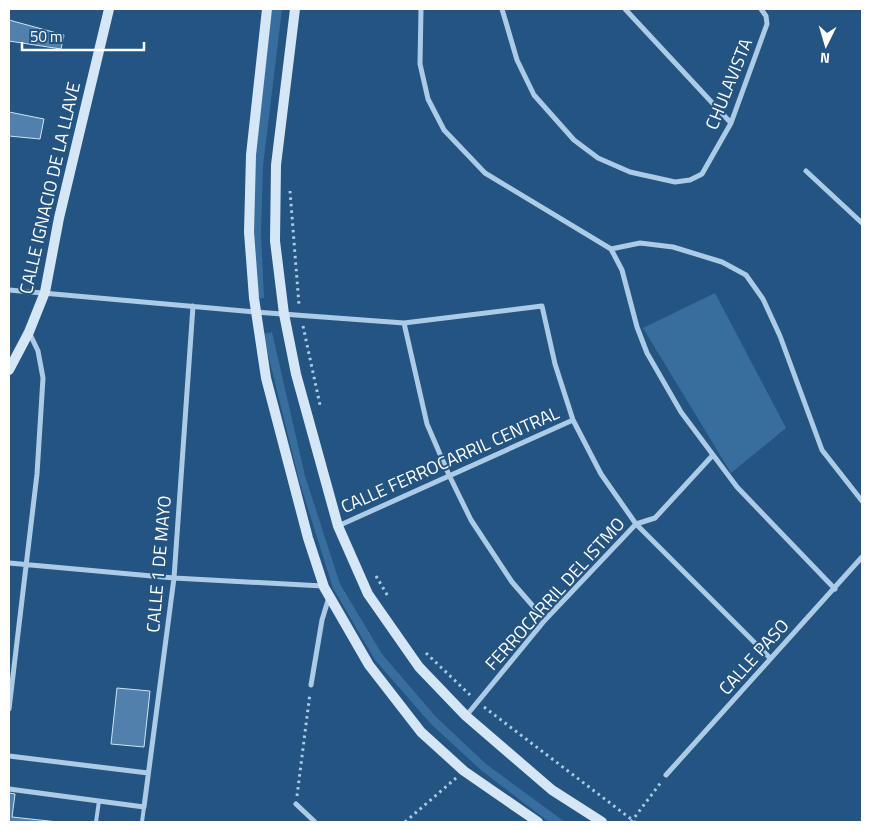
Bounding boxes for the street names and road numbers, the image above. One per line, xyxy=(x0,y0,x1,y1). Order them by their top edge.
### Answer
street label: CHULAVISTA xyxy=(698,34,759,134)
street label: CALLE IGNACIO DE LA LLAVE xyxy=(12,79,87,296)
street label: CALLE FERROCARRIL CENTRAL xyxy=(336,399,564,520)
street label: CALLE 1 DE MAYO xyxy=(139,494,178,634)
street label: FERROCARRIL DEL ISTMO xyxy=(478,511,631,676)
street label: CALLE PASO xyxy=(712,613,795,701)

